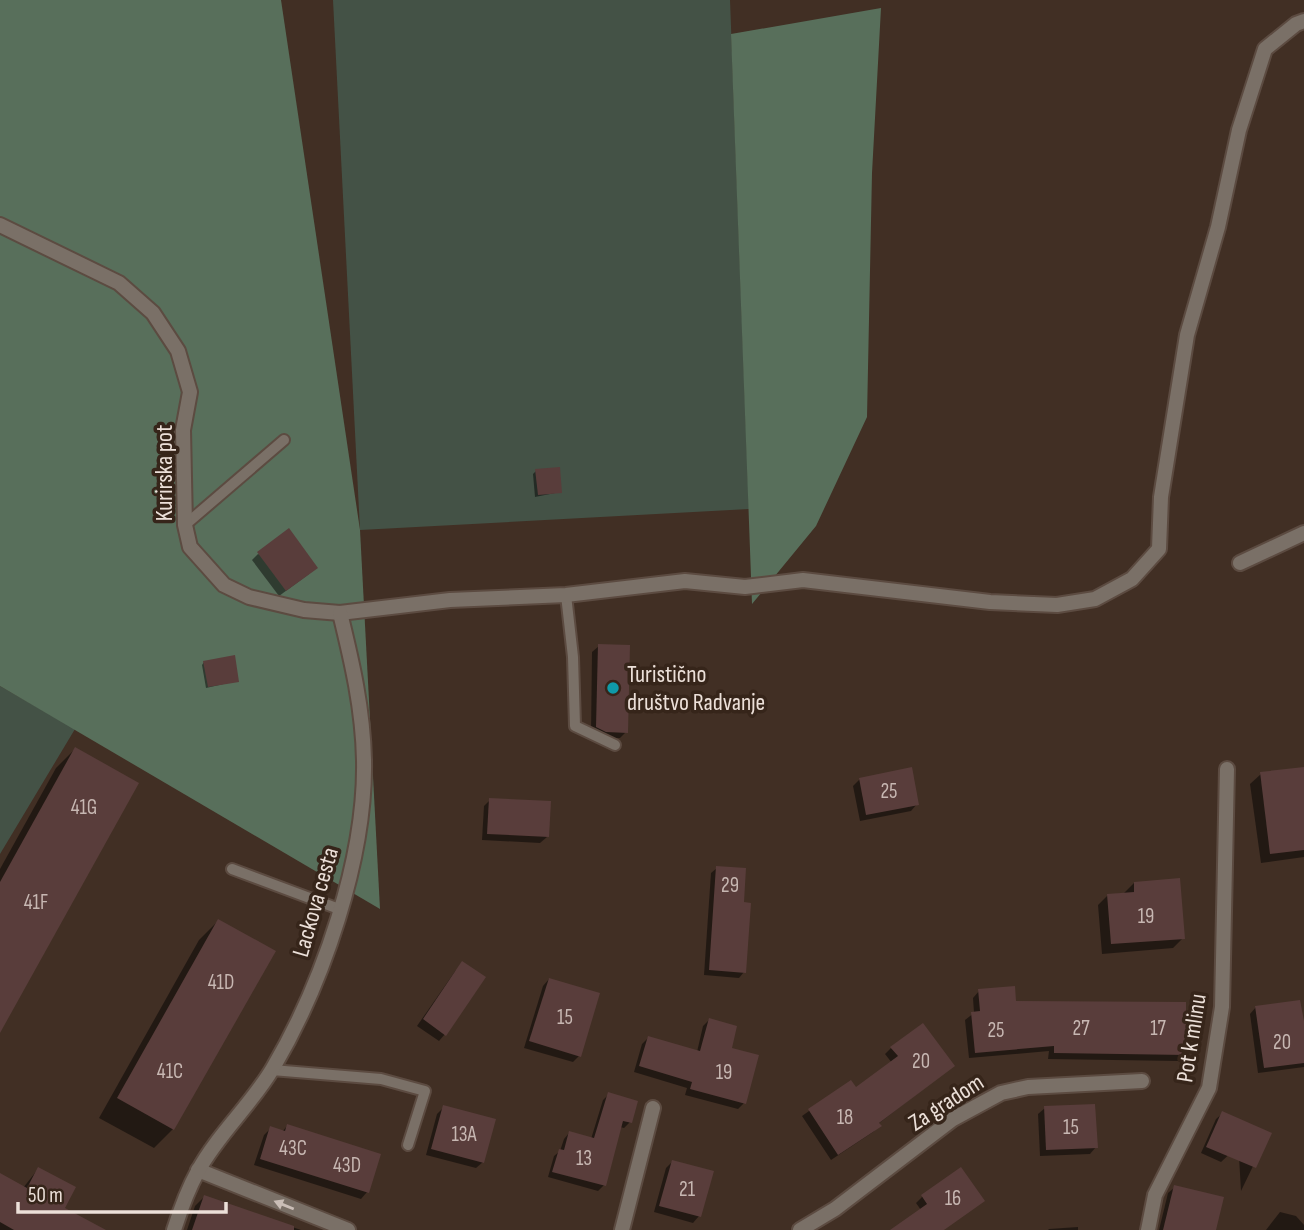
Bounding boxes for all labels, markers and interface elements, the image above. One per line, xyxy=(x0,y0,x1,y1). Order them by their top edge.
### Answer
street label: Kurirska pot xyxy=(150,425,179,521)
place label: Turistično društvo Radvanje xyxy=(627,660,765,717)
marker: Turistično društvo Radvanje xyxy=(605,680,621,696)
house number: 25 xyxy=(880,779,898,804)
house number: 41G xyxy=(71,795,97,820)
street label: Lackova cesta xyxy=(286,844,345,960)
house number: 29 xyxy=(721,873,739,898)
house number: 41F xyxy=(24,890,48,915)
house number: 19 xyxy=(1138,904,1154,929)
house number: 41D xyxy=(208,970,234,995)
street label: Pot k mlinu xyxy=(1170,992,1213,1084)
house number: 15 xyxy=(557,1005,573,1030)
house number: 27 xyxy=(1072,1016,1090,1041)
house number: 17 xyxy=(1150,1016,1166,1041)
house number: 25 xyxy=(987,1018,1005,1043)
house number: 20 xyxy=(1273,1030,1291,1055)
house number: 20 xyxy=(912,1049,930,1074)
house number: 41C xyxy=(157,1059,183,1084)
house number: 19 xyxy=(716,1060,732,1085)
street label: Za gradom xyxy=(903,1068,989,1137)
house number: 18 xyxy=(837,1105,853,1130)
house number: 15 xyxy=(1063,1115,1079,1140)
house number: 13A xyxy=(451,1122,478,1147)
house number: 43C xyxy=(279,1136,307,1161)
house number: 13 xyxy=(576,1146,592,1171)
house number: 43D xyxy=(333,1153,361,1178)
scale bar xyxy=(18,1170,226,1214)
house number: 21 xyxy=(679,1177,696,1202)
text: 50 m xyxy=(28,1183,63,1208)
house number: 16 xyxy=(945,1186,961,1211)
one-way arrow xyxy=(274,1199,295,1210)

